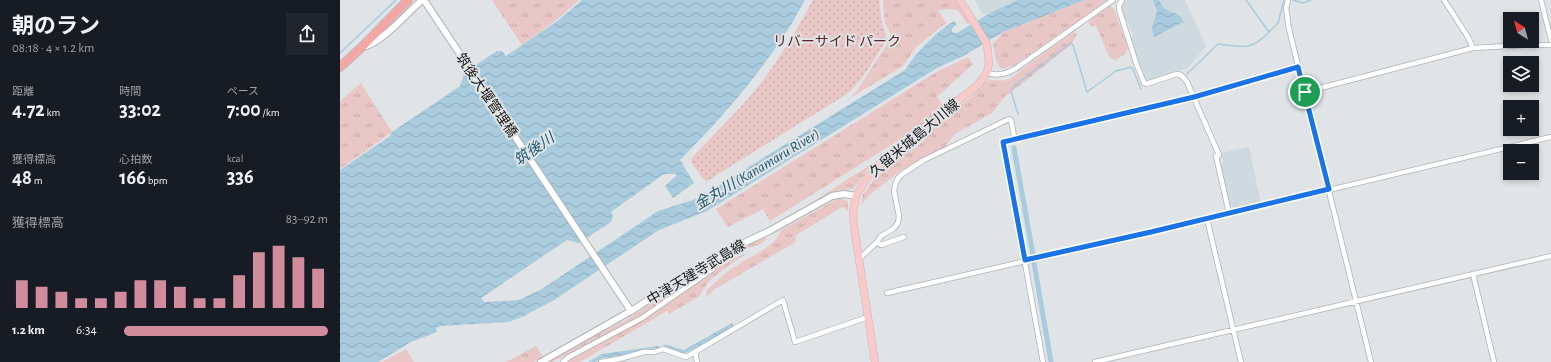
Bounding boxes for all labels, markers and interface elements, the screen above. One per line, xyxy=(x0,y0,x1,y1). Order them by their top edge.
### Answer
north arrow xyxy=(1503,12,1539,48)
map controls xyxy=(1503,12,1539,180)
button: share xyxy=(286,13,328,55)
text: 朝のラン xyxy=(12,15,100,37)
park label: リバーサイド パーク xyxy=(773,34,901,49)
text: 08:18 · 4 × 1.2 km xyxy=(12,42,95,55)
street label: 筑後大堰管理橋 xyxy=(453,50,520,140)
button: layers xyxy=(1503,56,1539,92)
pin xyxy=(1288,75,1322,109)
icon: arrive xyxy=(1294,81,1316,103)
text: 距離 xyxy=(12,86,34,97)
text: 時間 xyxy=(119,86,141,97)
text: ペース xyxy=(227,86,259,97)
street label: 久留米城島大川線 xyxy=(867,97,962,180)
text: 4.72 xyxy=(12,100,45,120)
text: 33:02 xyxy=(119,100,161,120)
text: 7:00 xyxy=(227,100,261,120)
button: + xyxy=(1503,100,1539,136)
text: km xyxy=(45,107,60,118)
text: /km xyxy=(261,107,280,118)
water label: 金丸川 (Kanamaru River) xyxy=(692,125,822,213)
water label: 筑後川 xyxy=(511,128,559,168)
button: − xyxy=(1503,144,1539,180)
text: kcal xyxy=(227,153,243,164)
text: 獲得標高 xyxy=(12,154,56,165)
text: 心拍数 xyxy=(119,154,152,165)
text: 336 xyxy=(227,167,254,187)
text: 48 xyxy=(12,168,32,188)
text: 166 xyxy=(119,168,146,188)
text: m xyxy=(32,175,43,186)
text: bpm xyxy=(146,175,168,186)
text: 83–92 m xyxy=(286,213,328,226)
text: 獲得標高 xyxy=(12,217,64,230)
street label: 中津天建寺武島線 xyxy=(644,237,748,308)
text: 1.2 km xyxy=(12,324,45,337)
text: 6:34 xyxy=(76,324,97,337)

